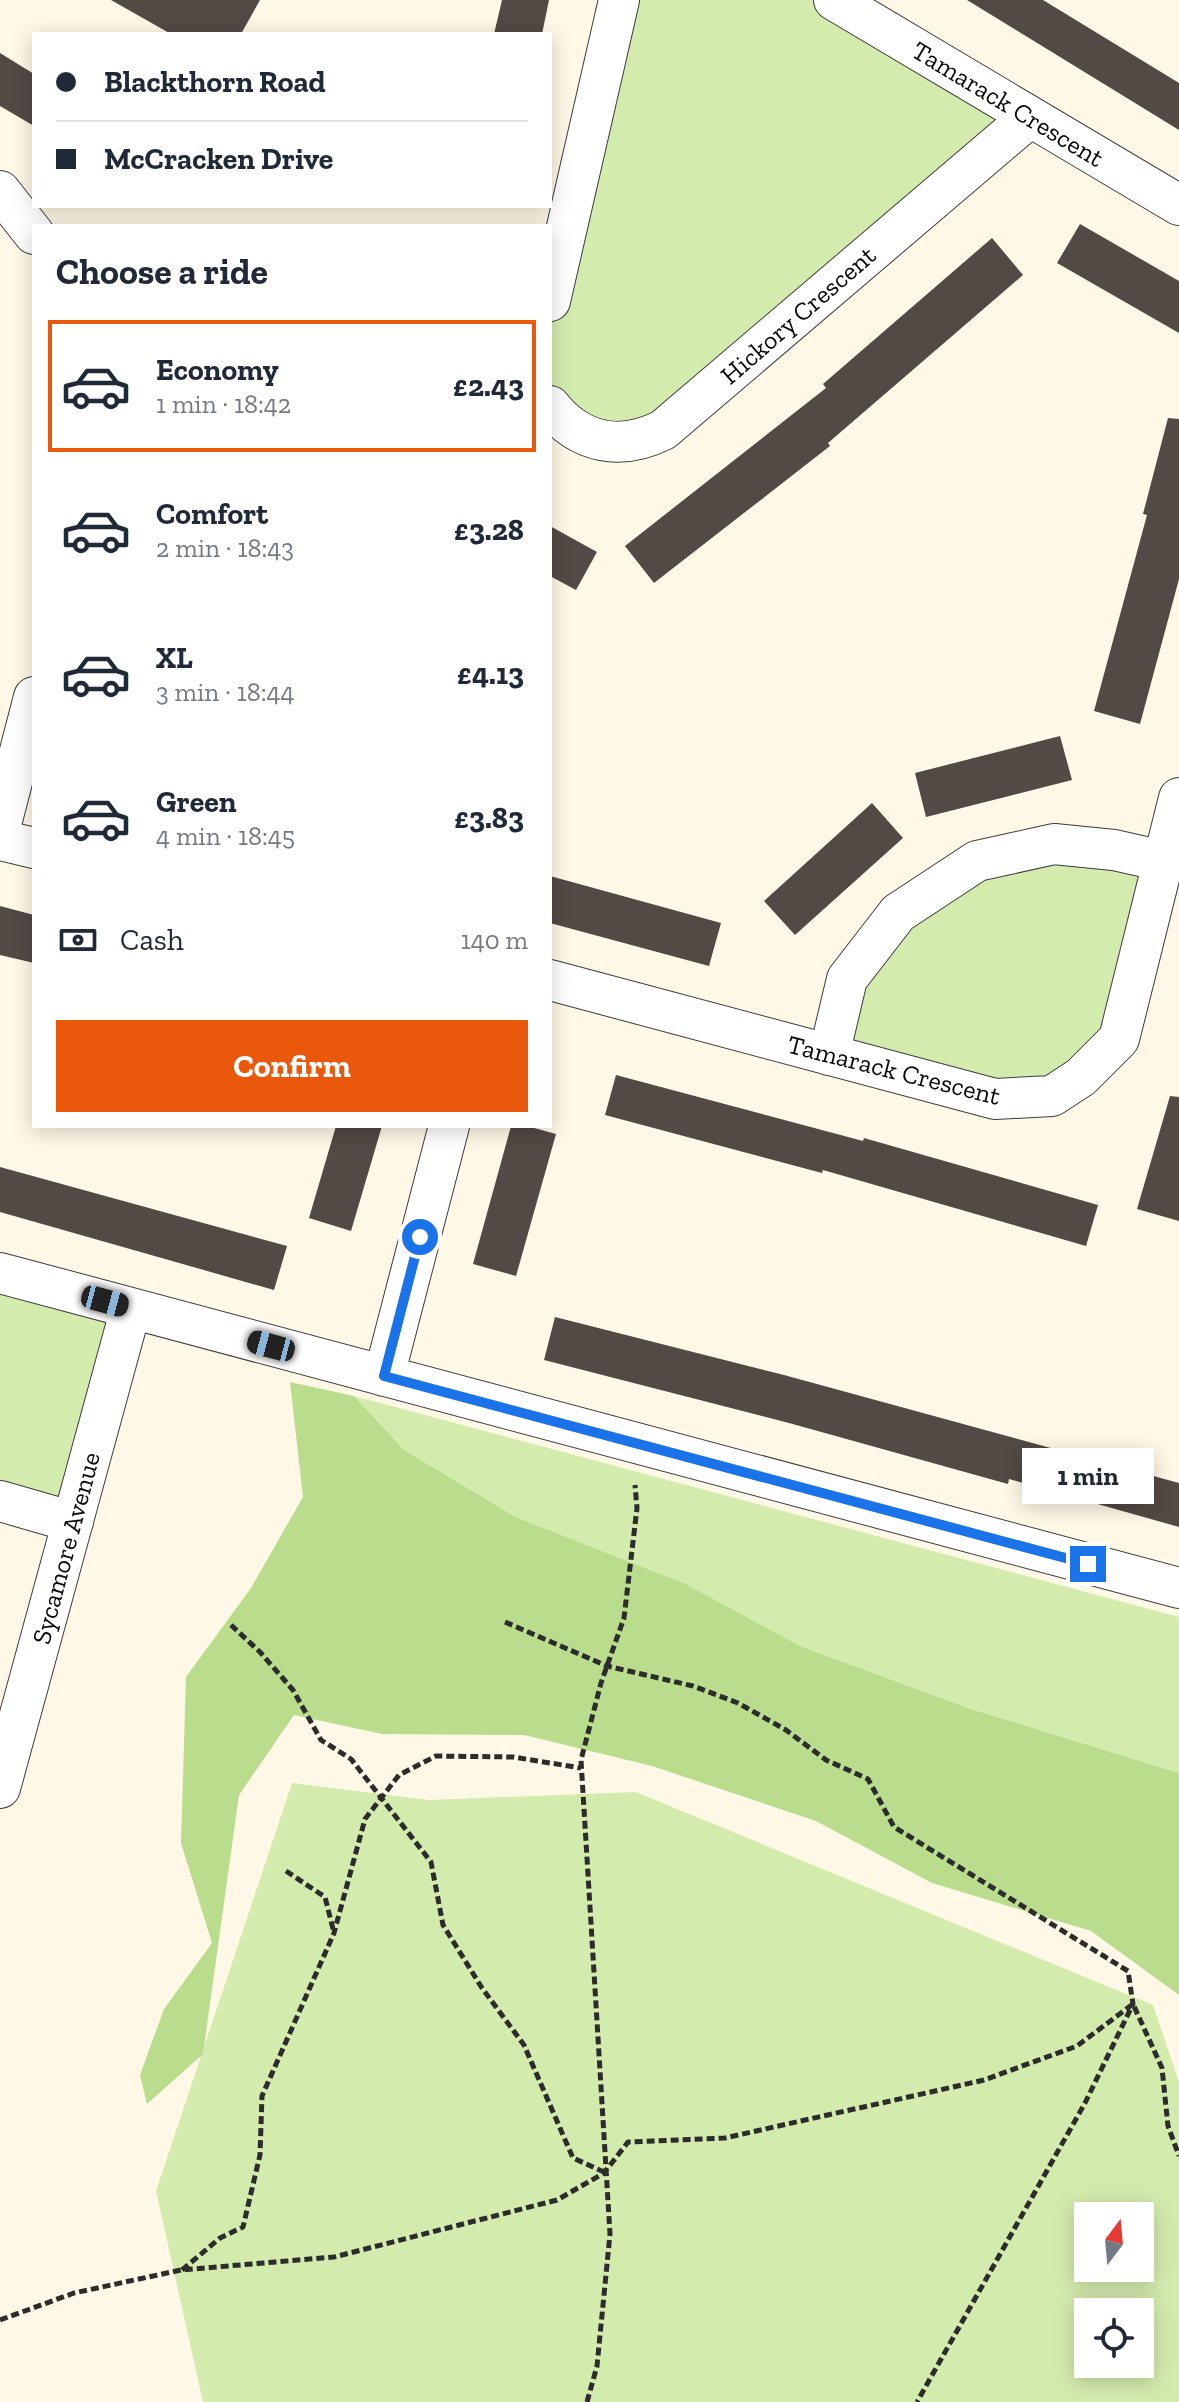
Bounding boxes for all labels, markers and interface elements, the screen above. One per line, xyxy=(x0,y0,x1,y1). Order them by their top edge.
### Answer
street label: Tamarack Crescent xyxy=(906,34,1110,174)
text: Blackthorn Road xyxy=(104,64,326,100)
text: McCracken Drive xyxy=(104,141,333,177)
street label: Hickory Crescent xyxy=(714,239,882,391)
text: Choose a ride xyxy=(56,250,268,293)
icon: car xyxy=(60,350,132,422)
text: Economy xyxy=(156,352,279,388)
text: £2.43 xyxy=(453,368,524,404)
text: 1 min · 18:42 xyxy=(156,388,291,420)
icon: car xyxy=(60,494,132,566)
text: Comfort xyxy=(156,496,268,532)
text: £3.28 xyxy=(454,512,524,548)
text: 2 min · 18:43 xyxy=(156,532,294,564)
icon: car xyxy=(60,638,132,710)
text: XL xyxy=(156,640,193,676)
text: £4.13 xyxy=(457,656,524,692)
text: 3 min · 18:44 xyxy=(156,676,295,708)
icon: car xyxy=(60,782,132,854)
text: Green xyxy=(156,784,236,820)
text: £3.83 xyxy=(454,800,524,836)
text: 4 min · 18:45 xyxy=(156,820,295,852)
icon: cash xyxy=(56,918,100,962)
text: Cash xyxy=(120,922,184,958)
text: 140 m xyxy=(461,924,528,956)
button: Confirm xyxy=(56,1020,528,1112)
street label: Tamarack Crescent xyxy=(784,1028,1004,1112)
route start xyxy=(402,1219,438,1255)
car xyxy=(79,1283,131,1319)
car xyxy=(245,1328,297,1364)
street label: Sycamore Avenue xyxy=(25,1448,107,1648)
callout: 1 min xyxy=(1022,1448,1154,1504)
text: 1 min xyxy=(1057,1460,1119,1492)
route end xyxy=(1070,1546,1106,1582)
north arrow xyxy=(1074,2202,1154,2282)
map controls xyxy=(1074,2202,1154,2378)
button: locate xyxy=(1074,2298,1154,2378)

